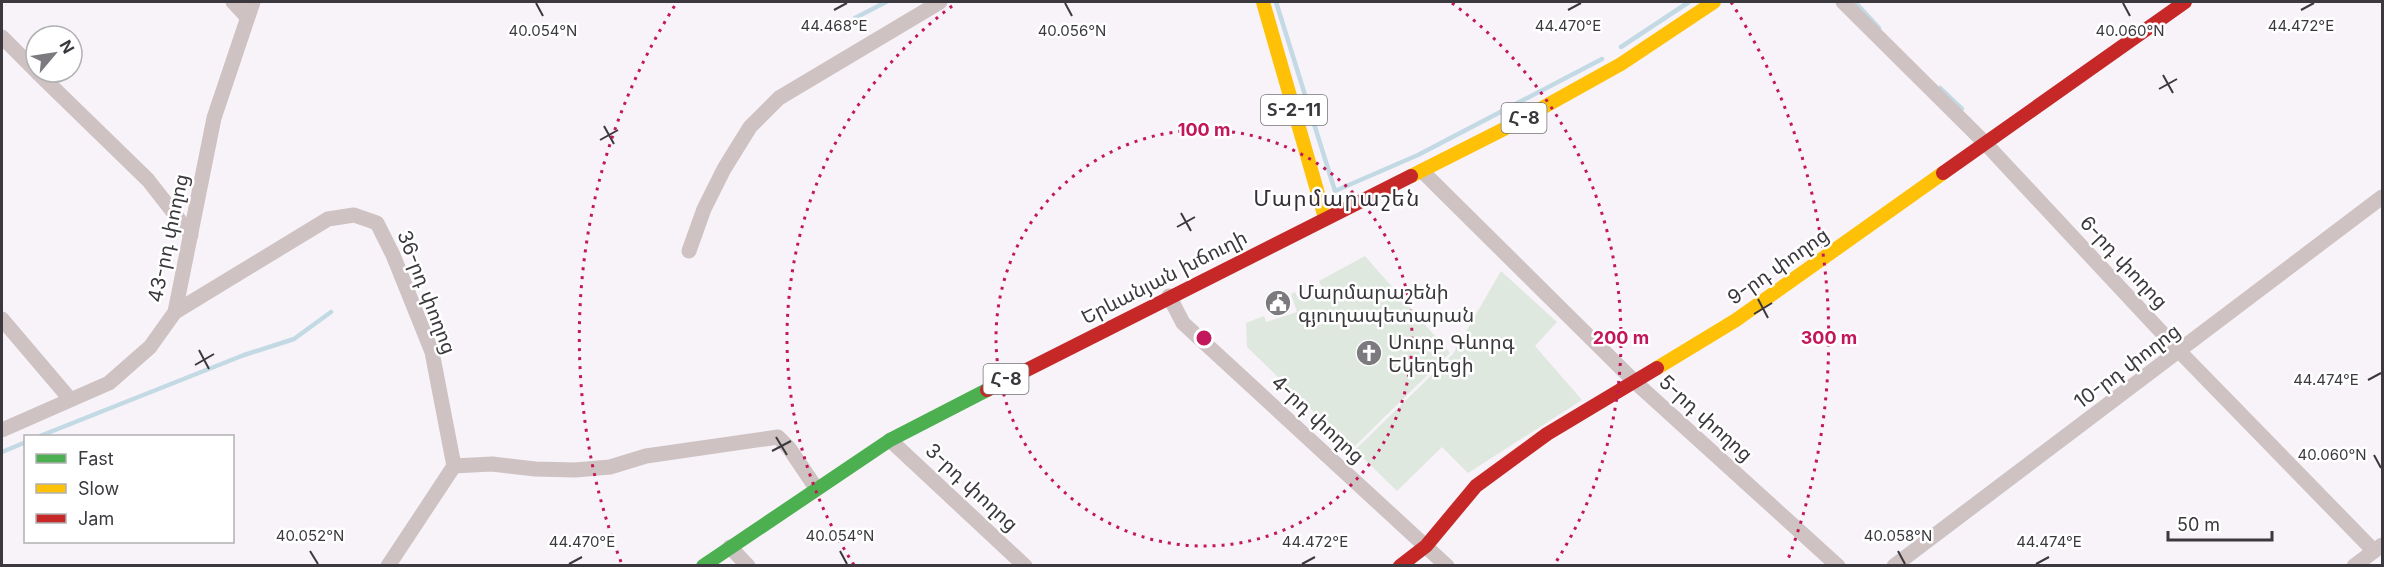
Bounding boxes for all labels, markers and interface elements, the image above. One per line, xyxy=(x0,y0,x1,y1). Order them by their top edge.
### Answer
text: 44.468°E xyxy=(800,16,868,35)
text: 44.470°E xyxy=(1535,16,1601,35)
text: 44.472°E xyxy=(2268,16,2334,35)
text: 40.054°N xyxy=(509,21,577,40)
text: 40.056°N xyxy=(1038,21,1106,40)
text: 40.060°N xyxy=(2095,21,2165,40)
north arrow xyxy=(24,24,84,84)
text: N xyxy=(55,37,79,57)
road number: Տ-2-11 xyxy=(1261,95,1327,125)
road number: Հ-8 xyxy=(1502,103,1546,133)
text: 100 m xyxy=(1178,119,1230,140)
street label: 43-րդ փողոց xyxy=(143,172,193,304)
district label: Մարմարաշեն xyxy=(1253,185,1421,211)
street label: 6-րդ փողոց xyxy=(2075,211,2173,313)
street label: 9-րդ փողոց xyxy=(1723,222,1833,310)
street label: Երևանյան խճուղի xyxy=(1077,225,1251,329)
street label: 36-րդ փողոց xyxy=(392,227,462,357)
place label: Մարմարաշենի գյուղապետարան xyxy=(1298,280,1474,327)
public building icon: Մարմարաշենի գյուղապետարան xyxy=(1263,288,1293,318)
street label: 10-րդ փողոց xyxy=(2069,318,2185,414)
text: 200 m xyxy=(1593,327,1649,348)
text: 300 m xyxy=(1801,327,1857,348)
centre of rings xyxy=(1194,328,1214,348)
place label: Սուրբ Գևորգ Եկեղեցի xyxy=(1388,330,1515,377)
church icon: Սուրբ Գևորգ Եկեղեցի xyxy=(1354,338,1384,368)
road number: Հ-8 xyxy=(984,364,1028,394)
street label: 4-րդ փողոց xyxy=(1266,370,1370,468)
street label: 5-րդ փողոց xyxy=(1654,370,1758,466)
text: 44.474°E xyxy=(2293,370,2359,389)
legend xyxy=(24,435,234,543)
street label: 3-րդ փողոց xyxy=(921,438,1023,536)
text: 40.060°N xyxy=(2297,445,2367,464)
text: Fast xyxy=(78,448,114,469)
text: Slow xyxy=(78,478,119,499)
scale bar xyxy=(2168,504,2272,542)
text: Jam xyxy=(78,508,114,529)
text: 50 m xyxy=(2177,514,2220,535)
text: 40.052°N xyxy=(276,526,344,545)
text: 40.054°N xyxy=(806,526,874,545)
text: 40.058°N xyxy=(1864,526,1932,545)
text: 44.470°E xyxy=(549,532,615,551)
text: 44.472°E xyxy=(1282,532,1348,551)
text: 44.474°E xyxy=(2016,532,2082,551)

